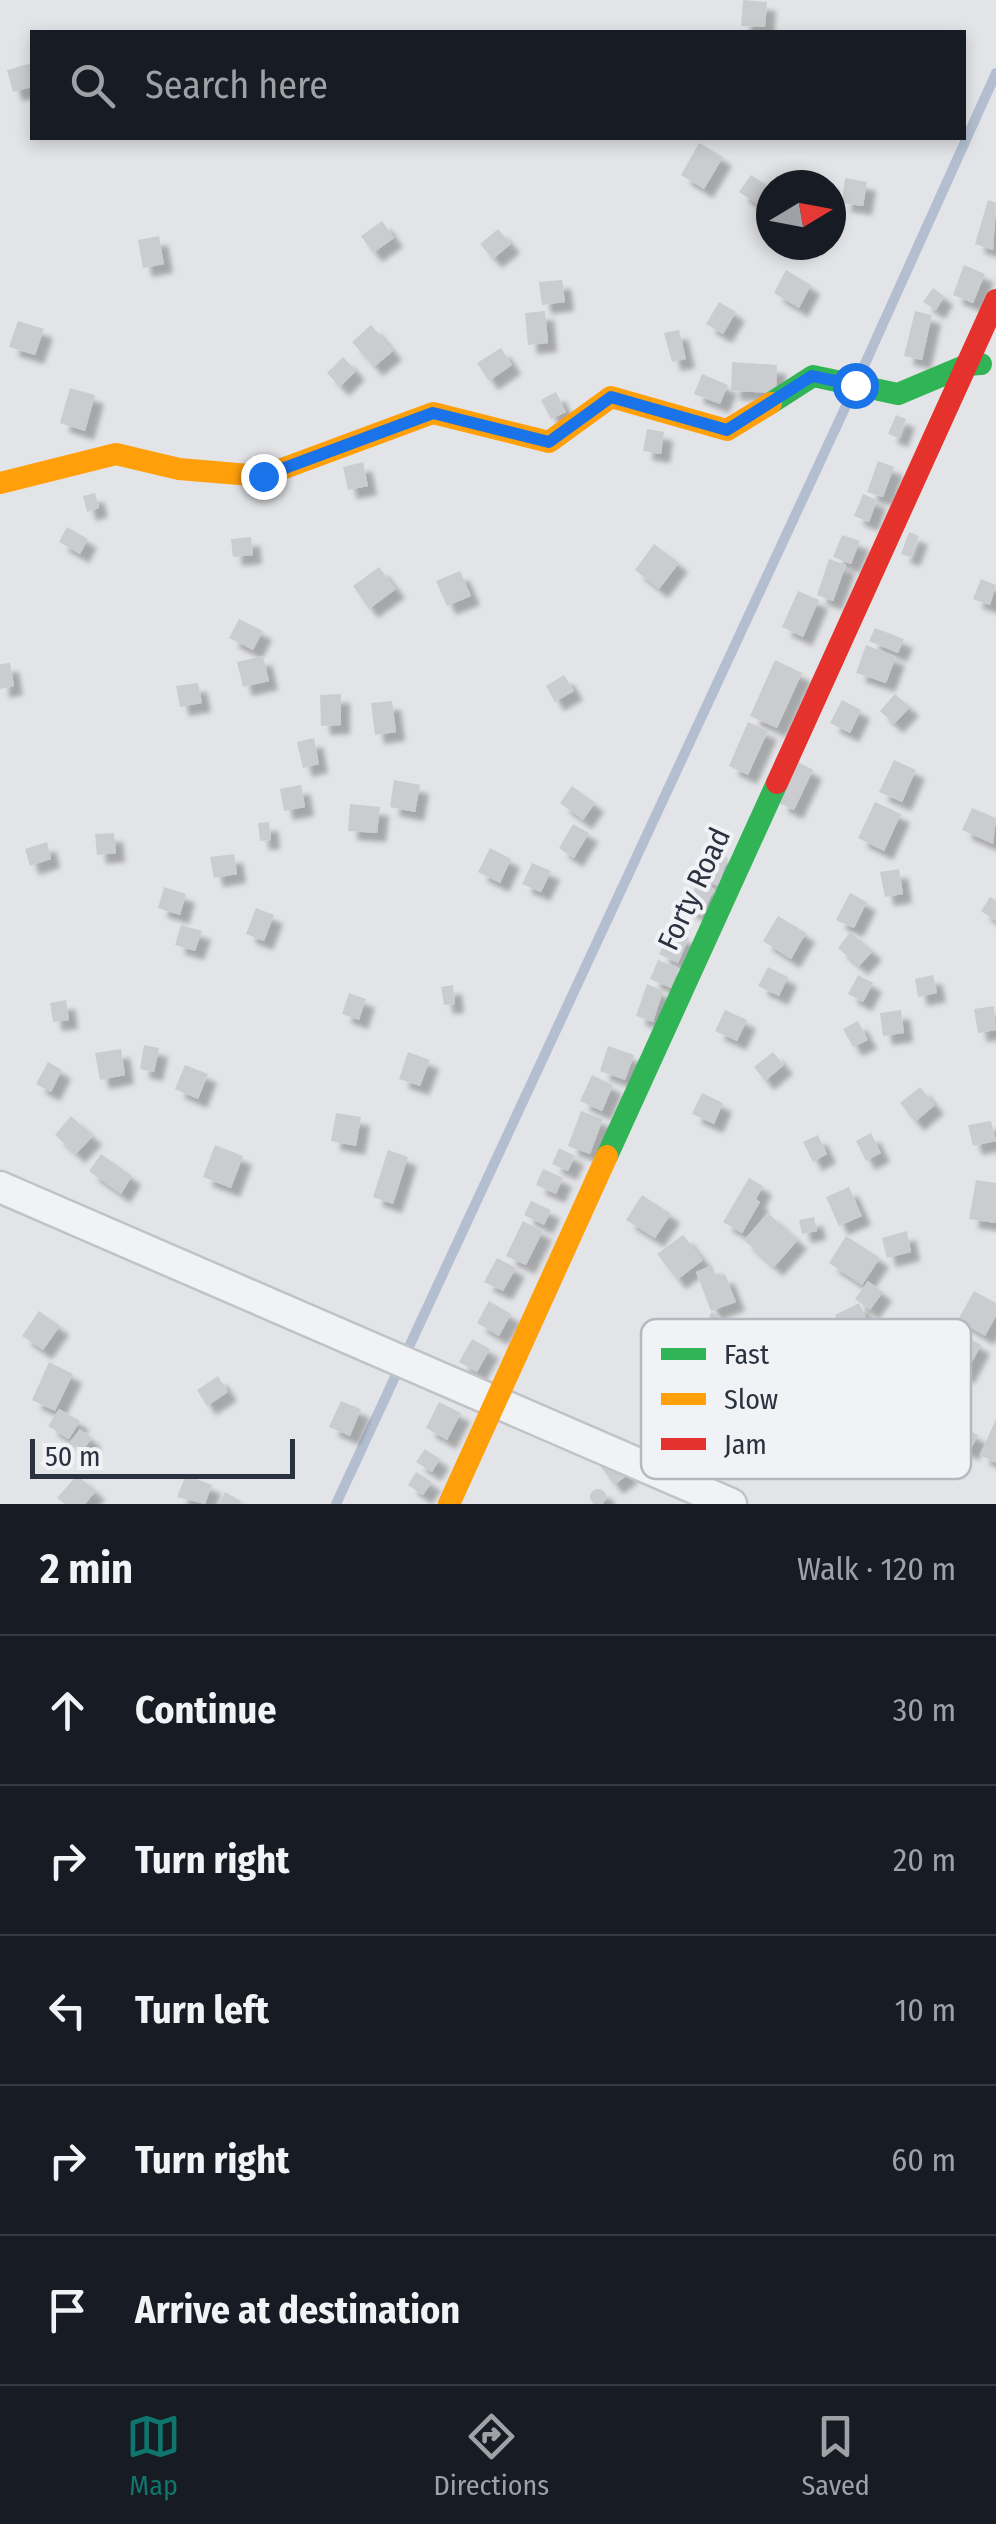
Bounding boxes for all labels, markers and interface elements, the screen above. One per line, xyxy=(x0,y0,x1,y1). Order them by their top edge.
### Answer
search box xyxy=(30,30,966,140)
icon: search xyxy=(65,58,120,113)
text: Search here xyxy=(145,62,328,108)
north arrow xyxy=(756,170,846,260)
route start xyxy=(833,363,879,409)
route end xyxy=(241,454,287,500)
street label: Forty Road xyxy=(650,822,738,956)
legend xyxy=(641,1319,971,1479)
text: Fast xyxy=(724,1338,770,1371)
text: Slow xyxy=(724,1383,778,1416)
text: Jam xyxy=(724,1428,767,1461)
scale bar xyxy=(30,1434,295,1478)
text: 50 m xyxy=(45,1440,101,1473)
text: 2 min xyxy=(40,1544,133,1594)
text: Walk · 120 m xyxy=(797,1550,956,1588)
icon: ahead xyxy=(40,1683,95,1738)
text: Continue xyxy=(135,1687,276,1733)
text: 30 m xyxy=(893,1691,956,1729)
icon: right xyxy=(40,1833,95,1888)
text: Turn right xyxy=(135,1837,289,1883)
text: 20 m xyxy=(893,1841,956,1879)
icon: left xyxy=(40,1983,95,2038)
text: Turn left xyxy=(135,1987,269,2033)
text: 10 m xyxy=(895,1991,956,2029)
icon: right xyxy=(40,2133,95,2188)
text: Turn right xyxy=(135,2137,289,2183)
text: 60 m xyxy=(891,2141,956,2179)
icon: arrive xyxy=(40,2283,95,2338)
text: Arrive at destination xyxy=(135,2287,460,2333)
tab: Map xyxy=(126,2409,181,2502)
tab: Directions xyxy=(433,2409,549,2502)
tab: Saved xyxy=(801,2409,870,2502)

